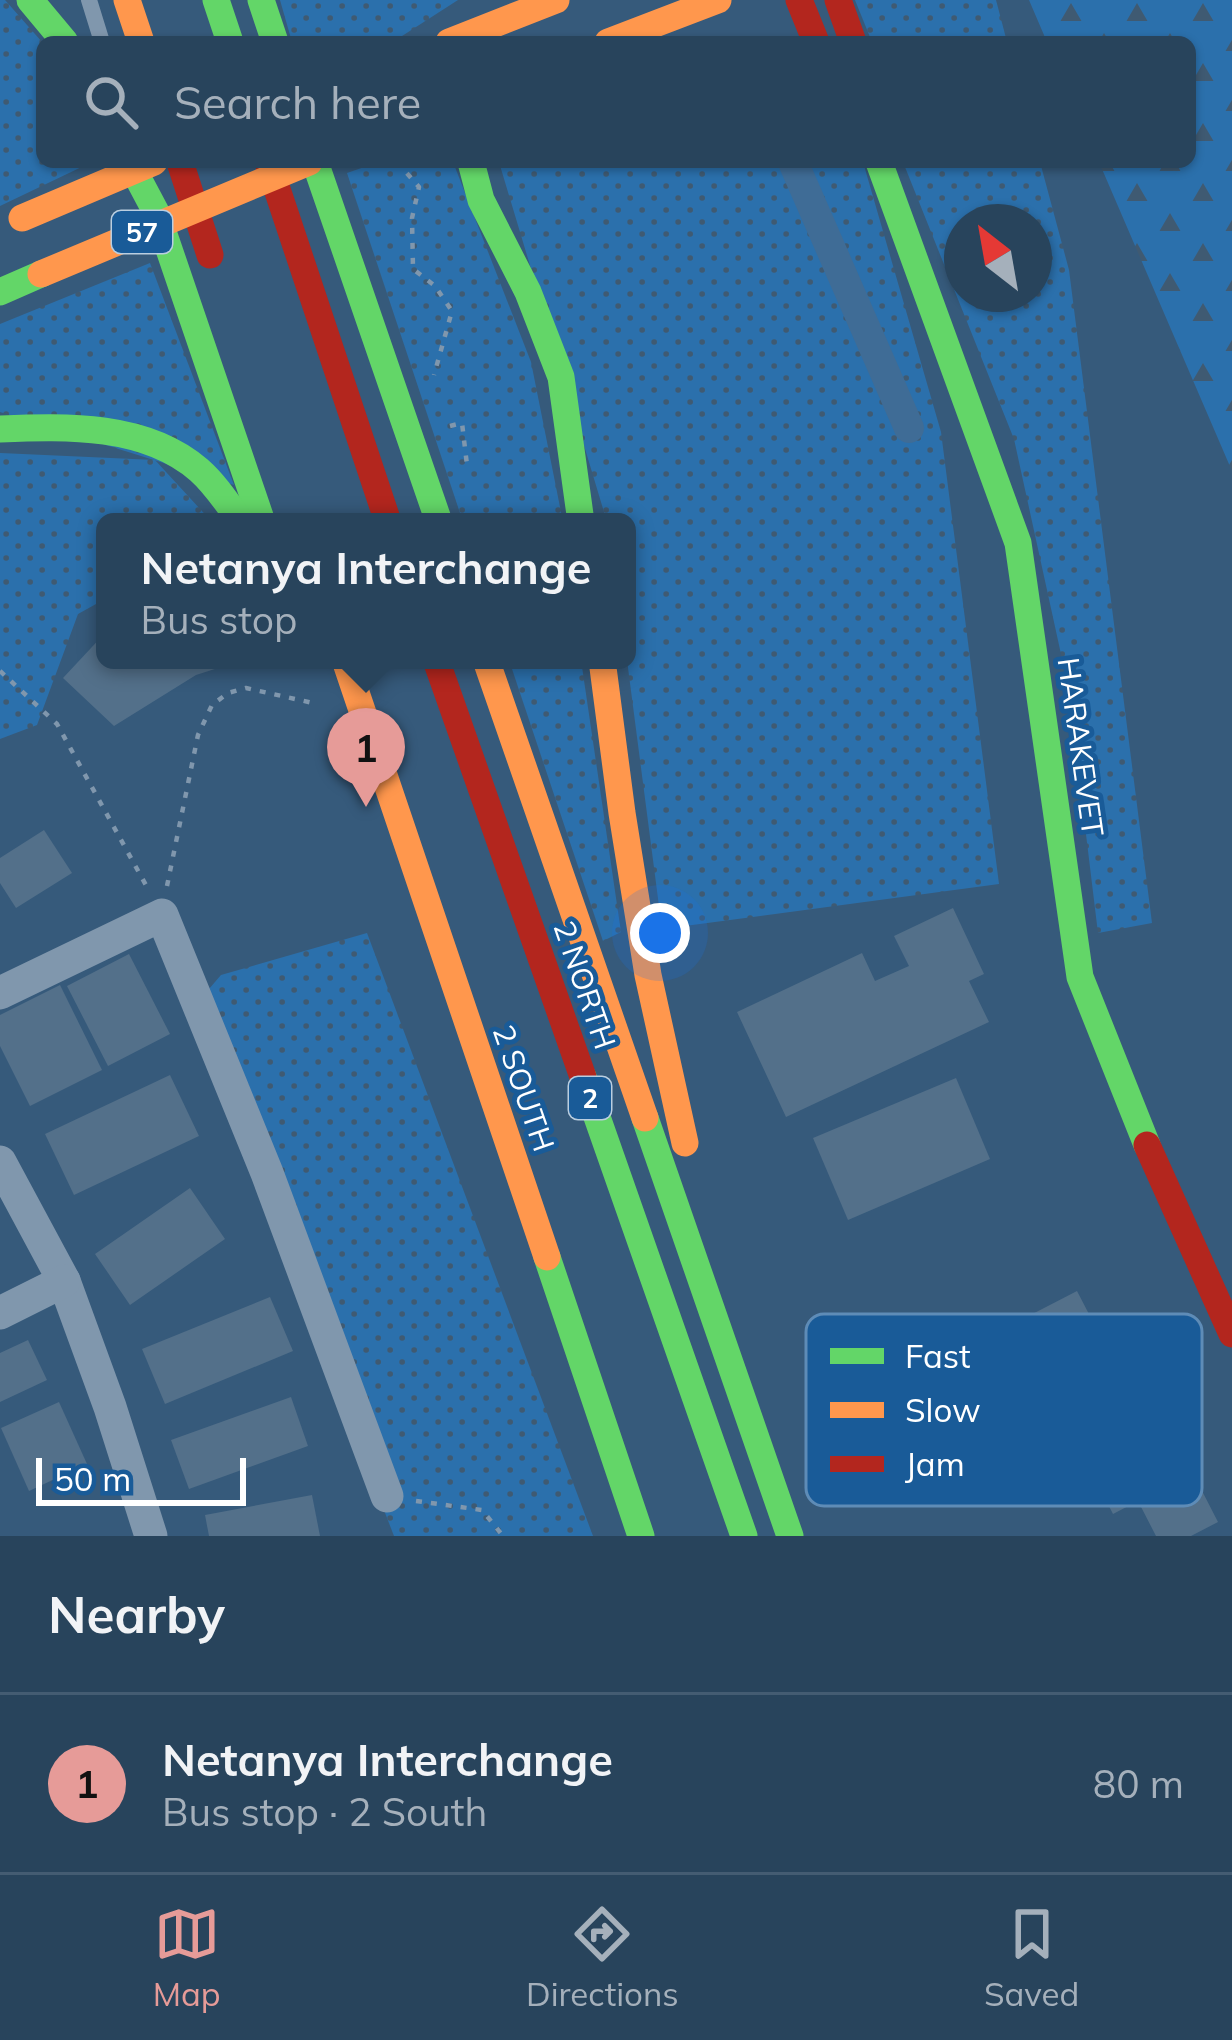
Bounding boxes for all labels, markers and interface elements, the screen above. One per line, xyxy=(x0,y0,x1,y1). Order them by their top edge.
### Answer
search box xyxy=(36,36,1196,168)
icon: search xyxy=(78,69,144,135)
text: Search here xyxy=(174,74,421,130)
north arrow xyxy=(944,204,1052,312)
road number: 57 xyxy=(112,211,172,253)
popup xyxy=(96,513,636,669)
text: Netanya Interchange xyxy=(141,539,591,595)
text: Bus stop xyxy=(141,595,297,644)
street label: HARAKEVET xyxy=(1050,655,1112,839)
pin: 1 xyxy=(327,708,405,807)
your location xyxy=(630,903,690,963)
street label: 2 NORTH xyxy=(545,916,625,1054)
street label: 2 SOUTH xyxy=(485,1020,563,1156)
road number: 2 xyxy=(569,1077,611,1119)
legend xyxy=(806,1314,1202,1506)
text: Fast xyxy=(905,1335,970,1376)
text: Slow xyxy=(905,1389,981,1430)
text: Jam xyxy=(905,1443,965,1484)
scale bar xyxy=(36,1452,246,1505)
text: 50 m xyxy=(54,1458,131,1499)
text: Nearby xyxy=(48,1582,225,1646)
text: Netanya Interchange xyxy=(162,1731,613,1787)
text: 1 xyxy=(75,1759,99,1808)
text: 80 m xyxy=(1093,1759,1184,1808)
text: Bus stop · 2 South xyxy=(162,1787,487,1836)
tab: Map xyxy=(153,1901,221,2014)
tab: Directions xyxy=(526,1901,679,2014)
tab: Saved xyxy=(984,1901,1079,2014)

